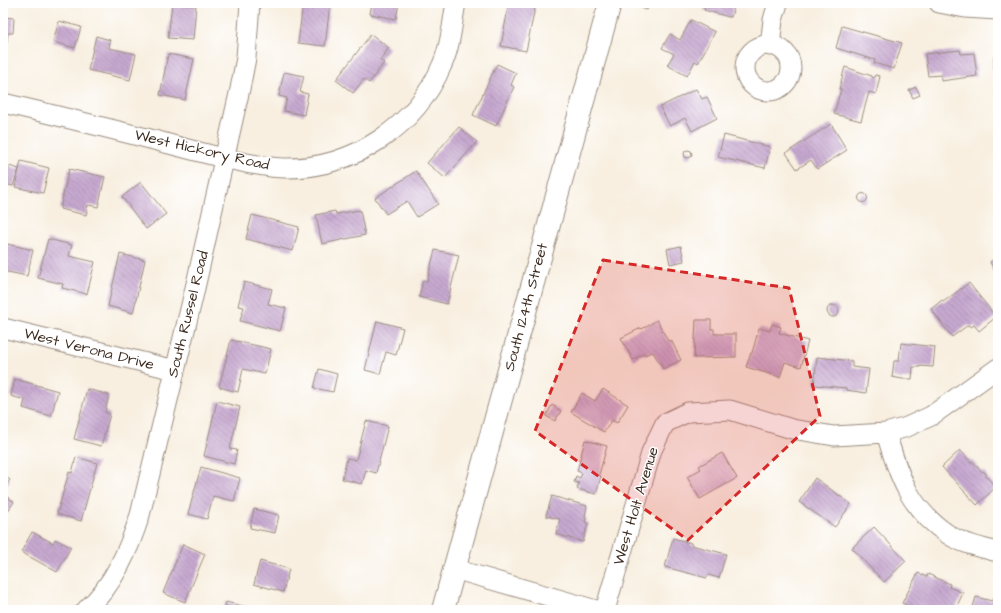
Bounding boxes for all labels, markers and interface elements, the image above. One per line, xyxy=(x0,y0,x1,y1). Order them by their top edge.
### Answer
street label: West Hickory Road xyxy=(133,124,272,177)
street label: South 124th Street xyxy=(499,241,553,373)
street label: South Russel Road xyxy=(162,248,214,379)
street label: West Verona Drive xyxy=(22,323,156,375)
street label: West Holt Avenue xyxy=(608,444,664,568)

